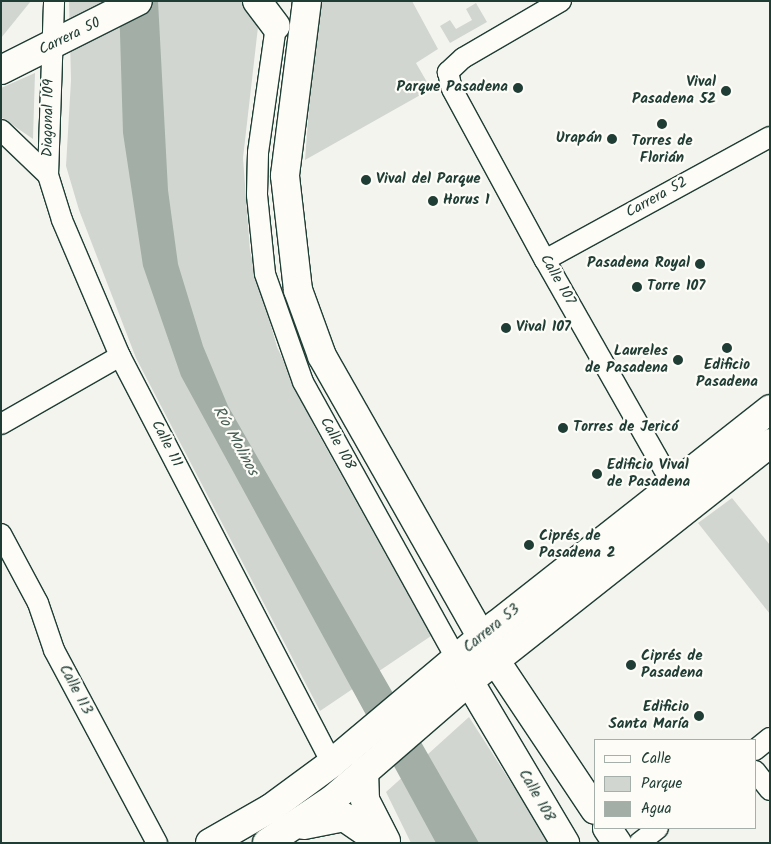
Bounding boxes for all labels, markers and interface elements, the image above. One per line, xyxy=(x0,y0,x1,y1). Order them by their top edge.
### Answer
street label: Carrera 50 xyxy=(36,14,104,60)
place label: Vival Pasadena 52 xyxy=(632,73,716,108)
street label: Diagonal 109 xyxy=(39,79,59,157)
place label: Parque Pasadena xyxy=(397,79,508,97)
marker: Parque Pasadena xyxy=(512,82,524,94)
marker: Vival Pasadena 52 xyxy=(720,85,732,97)
marker: Torres de Florián xyxy=(656,118,668,130)
place label: Urapán xyxy=(556,130,602,148)
place label: Torres de Florián xyxy=(631,132,693,167)
marker: Urapán xyxy=(606,133,618,145)
place label: Vival del Parque xyxy=(376,171,481,189)
marker: Vival del Parque xyxy=(360,174,372,186)
street label: Carrera 52 xyxy=(623,174,691,222)
place label: Horus 1 xyxy=(443,192,490,210)
marker: Horus 1 xyxy=(427,195,439,207)
street label: Calle 107 xyxy=(535,252,579,308)
place label: Pasadena Royal xyxy=(587,255,690,273)
marker: Pasadena Royal xyxy=(694,258,706,270)
place label: Torre 107 xyxy=(647,278,705,296)
marker: Torre 107 xyxy=(631,281,643,293)
place label: Vival 107 xyxy=(516,319,571,337)
marker: Vival 107 xyxy=(500,322,512,334)
place label: Laureles de Pasadena xyxy=(585,342,668,377)
marker: Edificio Pasadena xyxy=(721,342,733,354)
marker: Laureles de Pasadena xyxy=(672,354,684,366)
place label: Edificio Pasadena xyxy=(696,356,758,391)
water label: Río Molinos xyxy=(208,403,262,479)
street label: Calle 108 xyxy=(315,415,359,473)
street label: Calle 111 xyxy=(147,418,185,470)
place label: Torres de Jericó xyxy=(573,419,678,437)
marker: Torres de Jericó xyxy=(557,422,569,434)
place label: Edificio Vival de Pasadena xyxy=(607,456,690,491)
marker: Edificio Vival de Pasadena xyxy=(591,468,603,480)
place label: Ciprés de Pasadena 2 xyxy=(539,527,615,562)
marker: Ciprés de Pasadena 2 xyxy=(523,539,535,551)
street label: Carrera 53 xyxy=(460,601,524,657)
place label: Ciprés de Pasadena xyxy=(641,647,703,682)
marker: Ciprés de Pasadena xyxy=(625,659,637,671)
street label: Calle 113 xyxy=(54,662,96,718)
place label: Edificio Santa María xyxy=(609,698,689,733)
marker: Edificio Santa María xyxy=(693,710,705,722)
legend xyxy=(594,739,756,829)
text: Calle xyxy=(641,747,671,771)
street label: Calle 108 xyxy=(514,767,558,825)
text: Parque xyxy=(641,772,682,796)
text: Agua xyxy=(641,797,672,821)

